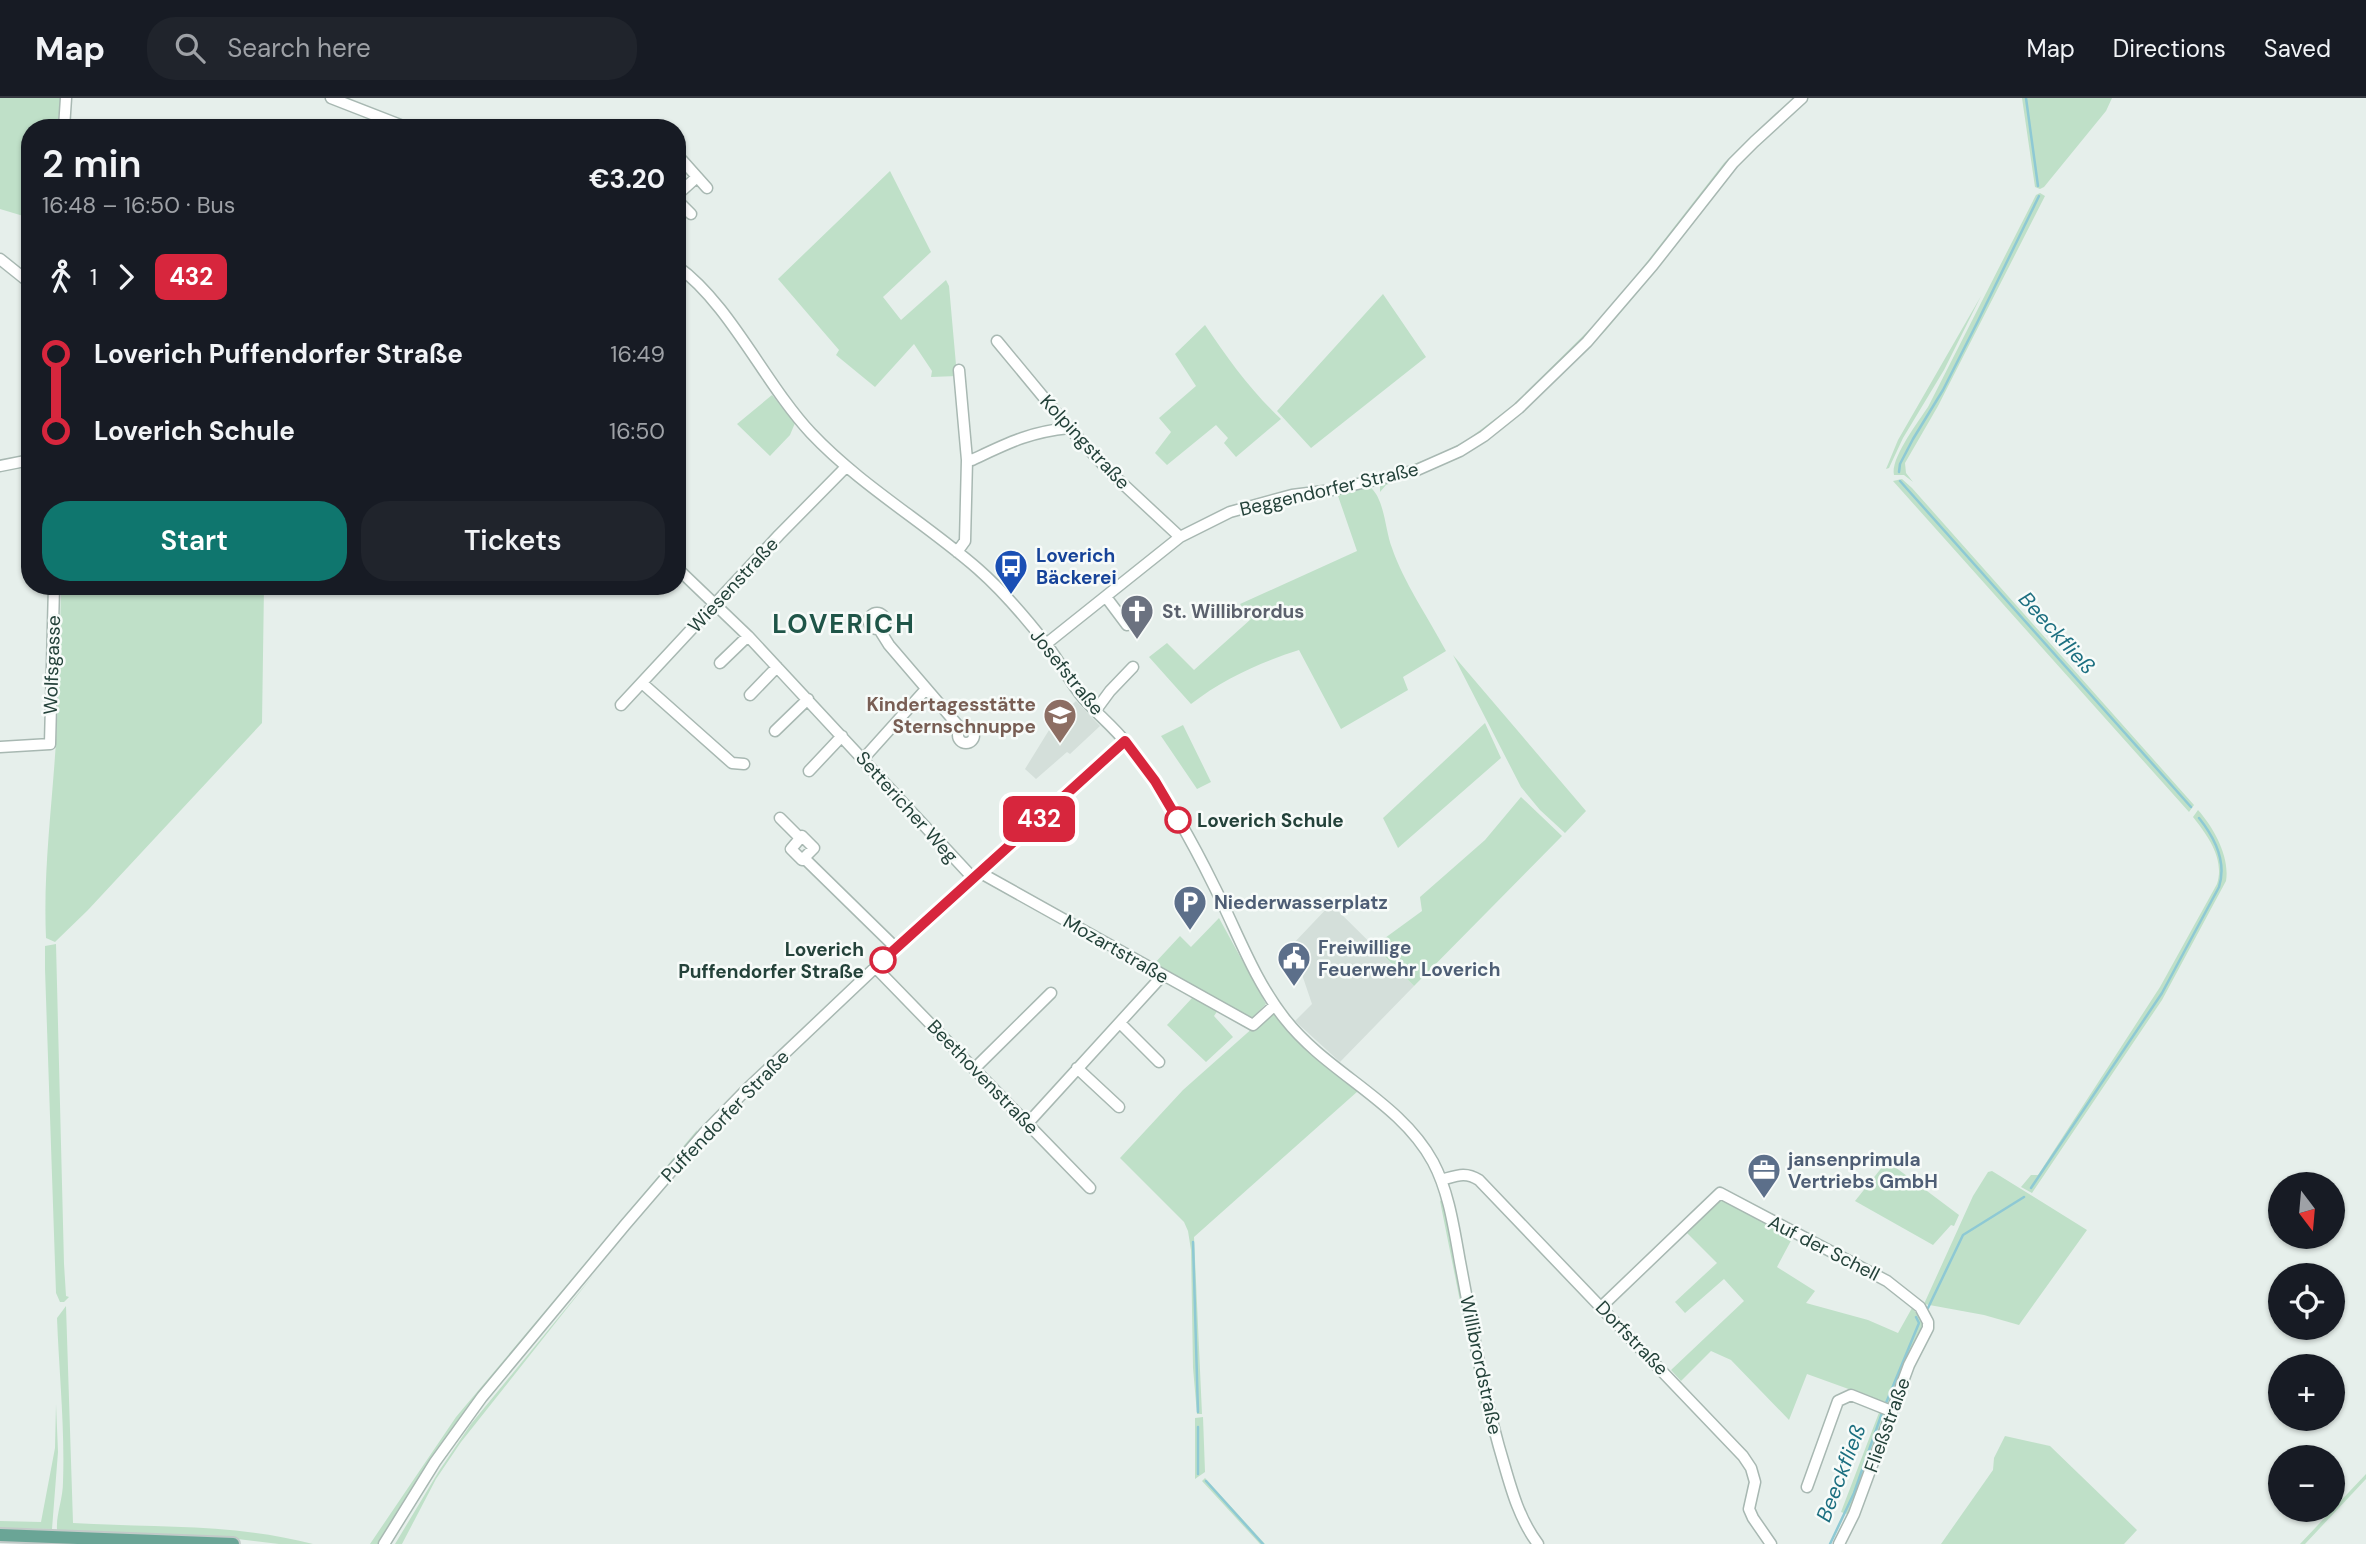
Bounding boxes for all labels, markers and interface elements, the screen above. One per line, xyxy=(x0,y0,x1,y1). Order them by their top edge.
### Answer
search box xyxy=(147,17,637,80)
text: Map xyxy=(35,27,105,70)
icon: search xyxy=(171,29,209,67)
text: Search here xyxy=(227,31,371,65)
text: Map xyxy=(2027,33,2075,64)
text: Directions xyxy=(2113,33,2226,64)
text: Saved xyxy=(2264,33,2331,64)
text: 2 min xyxy=(42,139,141,189)
text: €3.20 xyxy=(589,162,665,196)
text: 16:48 – 16:50 · Bus xyxy=(42,190,235,220)
icon: walk xyxy=(42,258,80,296)
icon: forward xyxy=(107,258,145,296)
text: 432 xyxy=(169,261,213,292)
text: 1 xyxy=(90,262,97,292)
text: Loverich Puffendorfer Straße xyxy=(94,337,463,371)
text: 16:49 xyxy=(610,339,665,369)
street label: Kolpingstraße xyxy=(1035,389,1135,495)
text: Loverich Schule xyxy=(94,414,295,448)
text: 16:50 xyxy=(609,416,665,446)
street label: Beggendorfer Straße xyxy=(1237,456,1421,522)
button: Start xyxy=(42,501,347,581)
button: Tickets xyxy=(361,501,665,581)
street label: Wiesenstraße xyxy=(682,532,784,638)
place label: Loverich Bäckerei xyxy=(1036,543,1117,590)
bus stop icon: Loverich Bäckerei xyxy=(992,547,1030,596)
water label: Beeckfließ xyxy=(2012,586,2102,680)
church icon: St. Willibrordus xyxy=(1118,592,1156,641)
place label: St. Willibrordus xyxy=(1162,599,1304,624)
district label: LOVERICH xyxy=(772,607,916,641)
street label: Wolfsgasse xyxy=(38,615,66,715)
street label: Josefstraße xyxy=(1024,624,1110,720)
place label: Kindertagesstätte Sternschnuppe xyxy=(866,692,1036,739)
school or university icon: Kindertagesstätte Sternschnuppe xyxy=(1041,696,1079,745)
street label: Settericher Weg xyxy=(850,746,964,868)
line badge: 432 xyxy=(999,796,1079,842)
text: 432 xyxy=(1017,803,1061,834)
marker: Loverich Schule xyxy=(1165,807,1191,833)
place label: Loverich Schule xyxy=(1197,808,1344,833)
parking icon: Niederwasserplatz xyxy=(1171,883,1209,932)
place label: Niederwasserplatz xyxy=(1214,890,1388,915)
street label: Mozartstraße xyxy=(1059,909,1173,989)
place label: Freiwillige Feuerwehr Loverich xyxy=(1318,935,1500,982)
place label: Loverich Puffendorfer Straße xyxy=(678,937,864,984)
public building icon: Freiwillige Feuerwehr Loverich xyxy=(1275,939,1313,988)
marker: Loverich Puffendorfer Straße xyxy=(870,947,896,973)
street label: Beethovenstraße xyxy=(922,1014,1044,1140)
street label: Puffendorfer Straße xyxy=(655,1045,795,1187)
place label: jansenprimula Vertriebs GmbH xyxy=(1787,1147,1938,1194)
office icon: jansenprimula Vertriebs GmbH xyxy=(1745,1151,1783,1200)
north arrow xyxy=(2268,1172,2345,1250)
map controls xyxy=(2268,1172,2345,1522)
street label: Auf der Schell xyxy=(1764,1209,1884,1287)
button: locate xyxy=(2268,1263,2345,1340)
street label: Willibrordstraße xyxy=(1454,1293,1508,1437)
street label: Dorfstraße xyxy=(1590,1295,1674,1381)
button: + xyxy=(2268,1354,2345,1431)
street label: Fließstraße xyxy=(1858,1374,1916,1476)
water label: Beeckfließ xyxy=(1810,1420,1872,1526)
button: − xyxy=(2268,1445,2345,1522)

